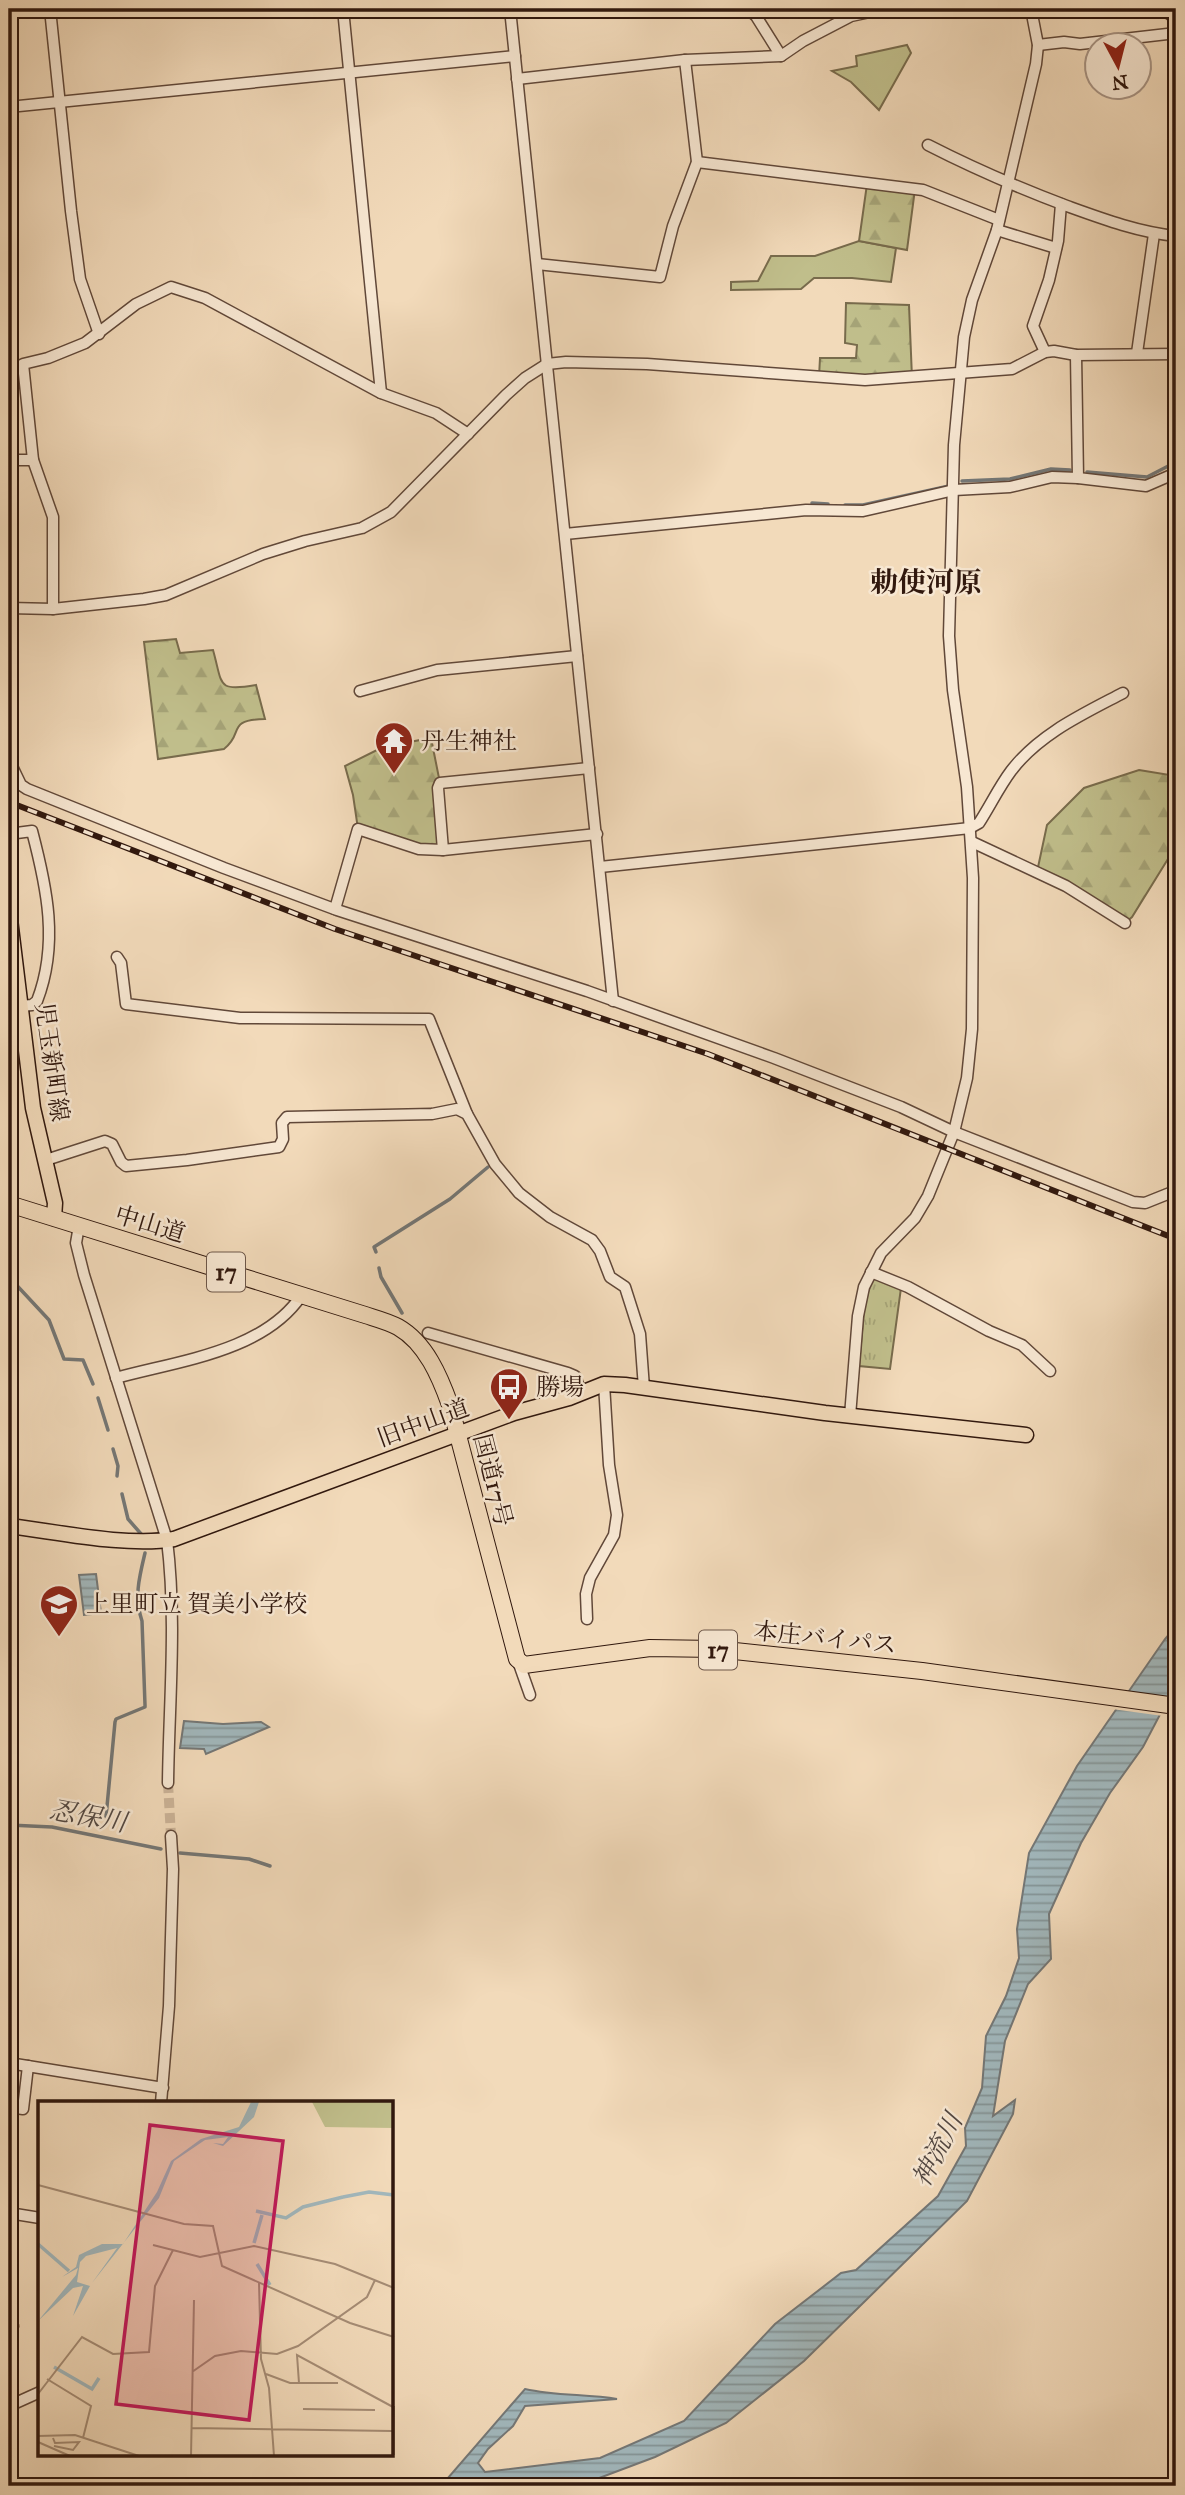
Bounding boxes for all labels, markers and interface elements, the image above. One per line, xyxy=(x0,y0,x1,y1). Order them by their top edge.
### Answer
north arrow xyxy=(1084,32,1154,102)
text: N xyxy=(1111,70,1129,95)
district label: 勅使河原 xyxy=(870,565,982,600)
temple icon: 丹生神社 xyxy=(373,720,415,775)
place label: 丹生神社 xyxy=(421,726,517,756)
street label: 児玉新町線 xyxy=(29,1000,75,1124)
street label: 中山道 xyxy=(111,1199,189,1249)
road number: 17 xyxy=(207,1252,245,1292)
bus stop icon: 勝場 xyxy=(488,1366,530,1421)
place label: 勝場 xyxy=(536,1372,584,1402)
street label: 旧中山道 xyxy=(373,1392,473,1454)
street label: 国道17号 xyxy=(467,1431,519,1529)
school or university icon: 上里町立 賀美小学校 xyxy=(38,1583,80,1638)
place label: 上里町立 賀美小学校 xyxy=(86,1589,307,1619)
street label: 本庄バイパス xyxy=(752,1616,898,1660)
road number: 17 xyxy=(699,1630,737,1670)
water label: 忍保川 xyxy=(47,1793,132,1839)
inset map xyxy=(38,2101,394,2456)
water label: 神流川 xyxy=(905,2105,970,2192)

